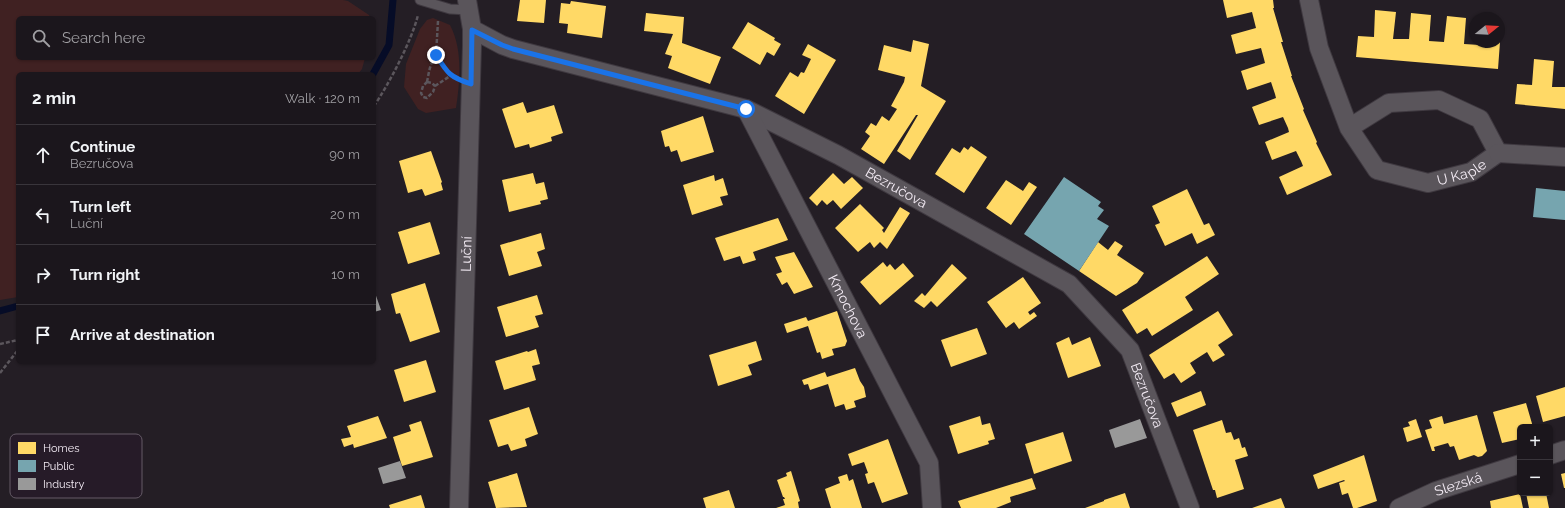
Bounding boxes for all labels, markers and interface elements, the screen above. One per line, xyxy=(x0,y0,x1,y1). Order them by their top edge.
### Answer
north arrow xyxy=(1469,12,1505,48)
search box xyxy=(16,16,376,60)
icon: search xyxy=(30,27,52,49)
text: Search here xyxy=(62,29,145,47)
route end xyxy=(427,46,445,64)
text: 2 min xyxy=(32,88,76,108)
text: Walk · 120 m xyxy=(285,91,360,106)
route start xyxy=(737,100,755,118)
text: Continue xyxy=(70,138,135,156)
icon: ahead xyxy=(32,144,54,166)
text: 90 m xyxy=(329,147,360,162)
text: Bezručova xyxy=(70,156,133,171)
street label: U Kaple xyxy=(1435,156,1489,188)
street label: Bezručova xyxy=(863,164,930,211)
text: Turn left xyxy=(70,198,131,216)
icon: left xyxy=(32,204,54,226)
text: 20 m xyxy=(330,207,360,222)
text: Luční xyxy=(70,216,103,231)
street label: Luční xyxy=(458,235,475,272)
icon: right xyxy=(32,264,54,286)
text: Turn right xyxy=(70,266,140,284)
text: 10 m xyxy=(331,267,360,282)
street label: Kmochova xyxy=(825,272,871,341)
icon: arrive xyxy=(32,324,54,346)
text: Arrive at destination xyxy=(70,326,215,344)
street label: Bezručova xyxy=(1128,361,1167,430)
map controls xyxy=(1517,424,1553,496)
button: + xyxy=(1517,424,1553,460)
legend xyxy=(10,434,142,498)
text: Homes xyxy=(43,442,79,455)
text: Public xyxy=(43,460,75,473)
button: − xyxy=(1517,460,1553,496)
street label: Slezská xyxy=(1432,469,1484,499)
text: Industry xyxy=(43,478,84,491)

